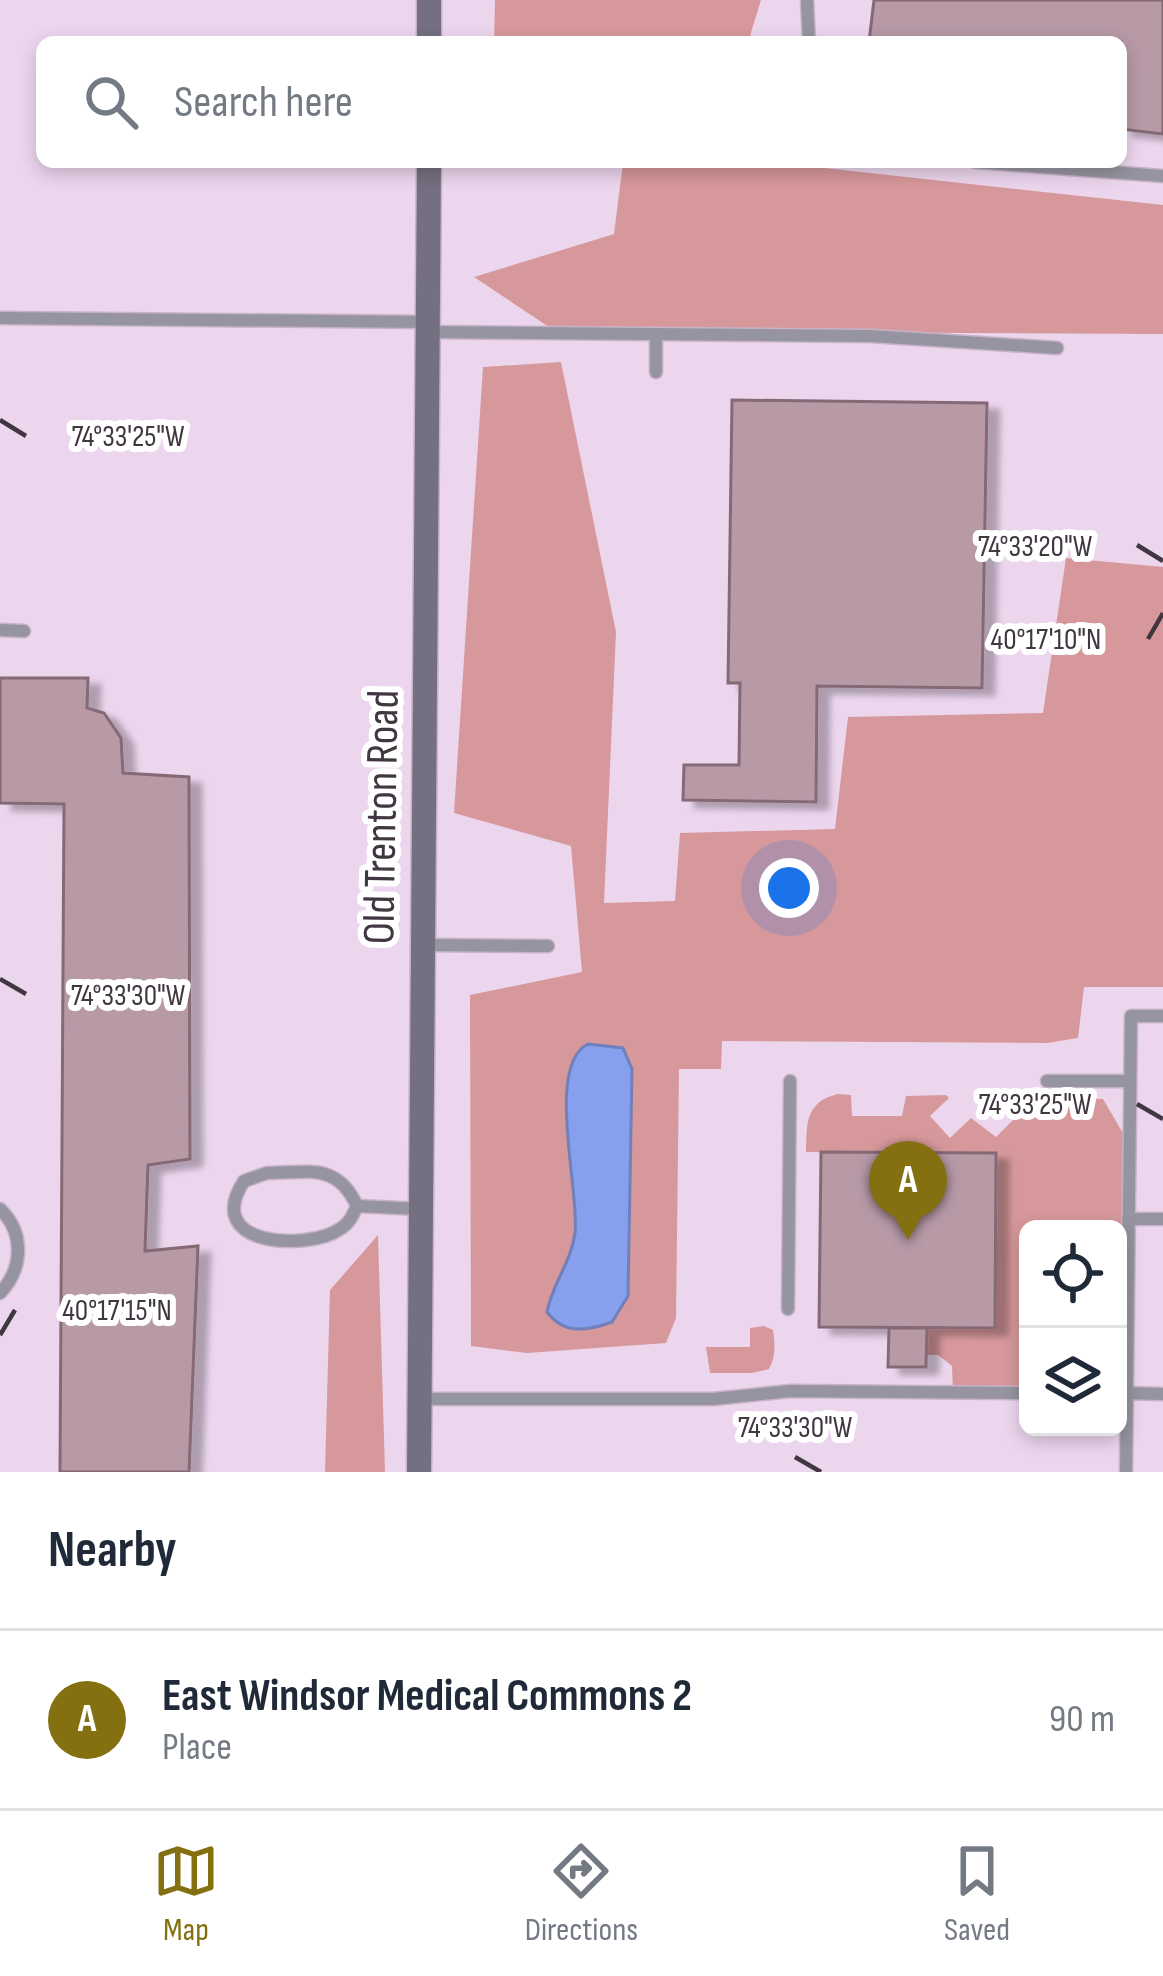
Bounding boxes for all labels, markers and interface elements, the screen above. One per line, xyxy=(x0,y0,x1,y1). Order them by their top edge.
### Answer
search box xyxy=(36,36,1127,168)
icon: search xyxy=(78,69,144,135)
text: Search here xyxy=(174,75,353,130)
text: 74°33'25"W xyxy=(71,419,185,455)
text: 74°33'20"W xyxy=(978,529,1093,565)
text: 40°17'10"N xyxy=(991,622,1101,658)
street label: Old Trenton Road xyxy=(352,689,412,945)
your location xyxy=(759,858,819,918)
text: 74°33'30"W xyxy=(71,978,186,1014)
text: 74°33'25"W xyxy=(978,1087,1092,1123)
pin: A xyxy=(869,1141,947,1240)
map controls xyxy=(1019,1220,1127,1436)
button: locate xyxy=(1019,1220,1127,1328)
text: 40°17'15"N xyxy=(62,1293,172,1329)
button: layers xyxy=(1019,1328,1127,1436)
text: 74°33'30"W xyxy=(738,1410,853,1446)
text: Nearby xyxy=(48,1520,177,1581)
text: East Windsor Medical Commons 2 xyxy=(162,1669,692,1724)
text: A xyxy=(78,1696,96,1743)
text: 90 m xyxy=(1049,1696,1115,1743)
text: Place xyxy=(162,1724,232,1771)
tab: Map xyxy=(153,1838,219,1950)
tab: Directions xyxy=(525,1838,638,1950)
tab: Saved xyxy=(944,1838,1010,1950)

